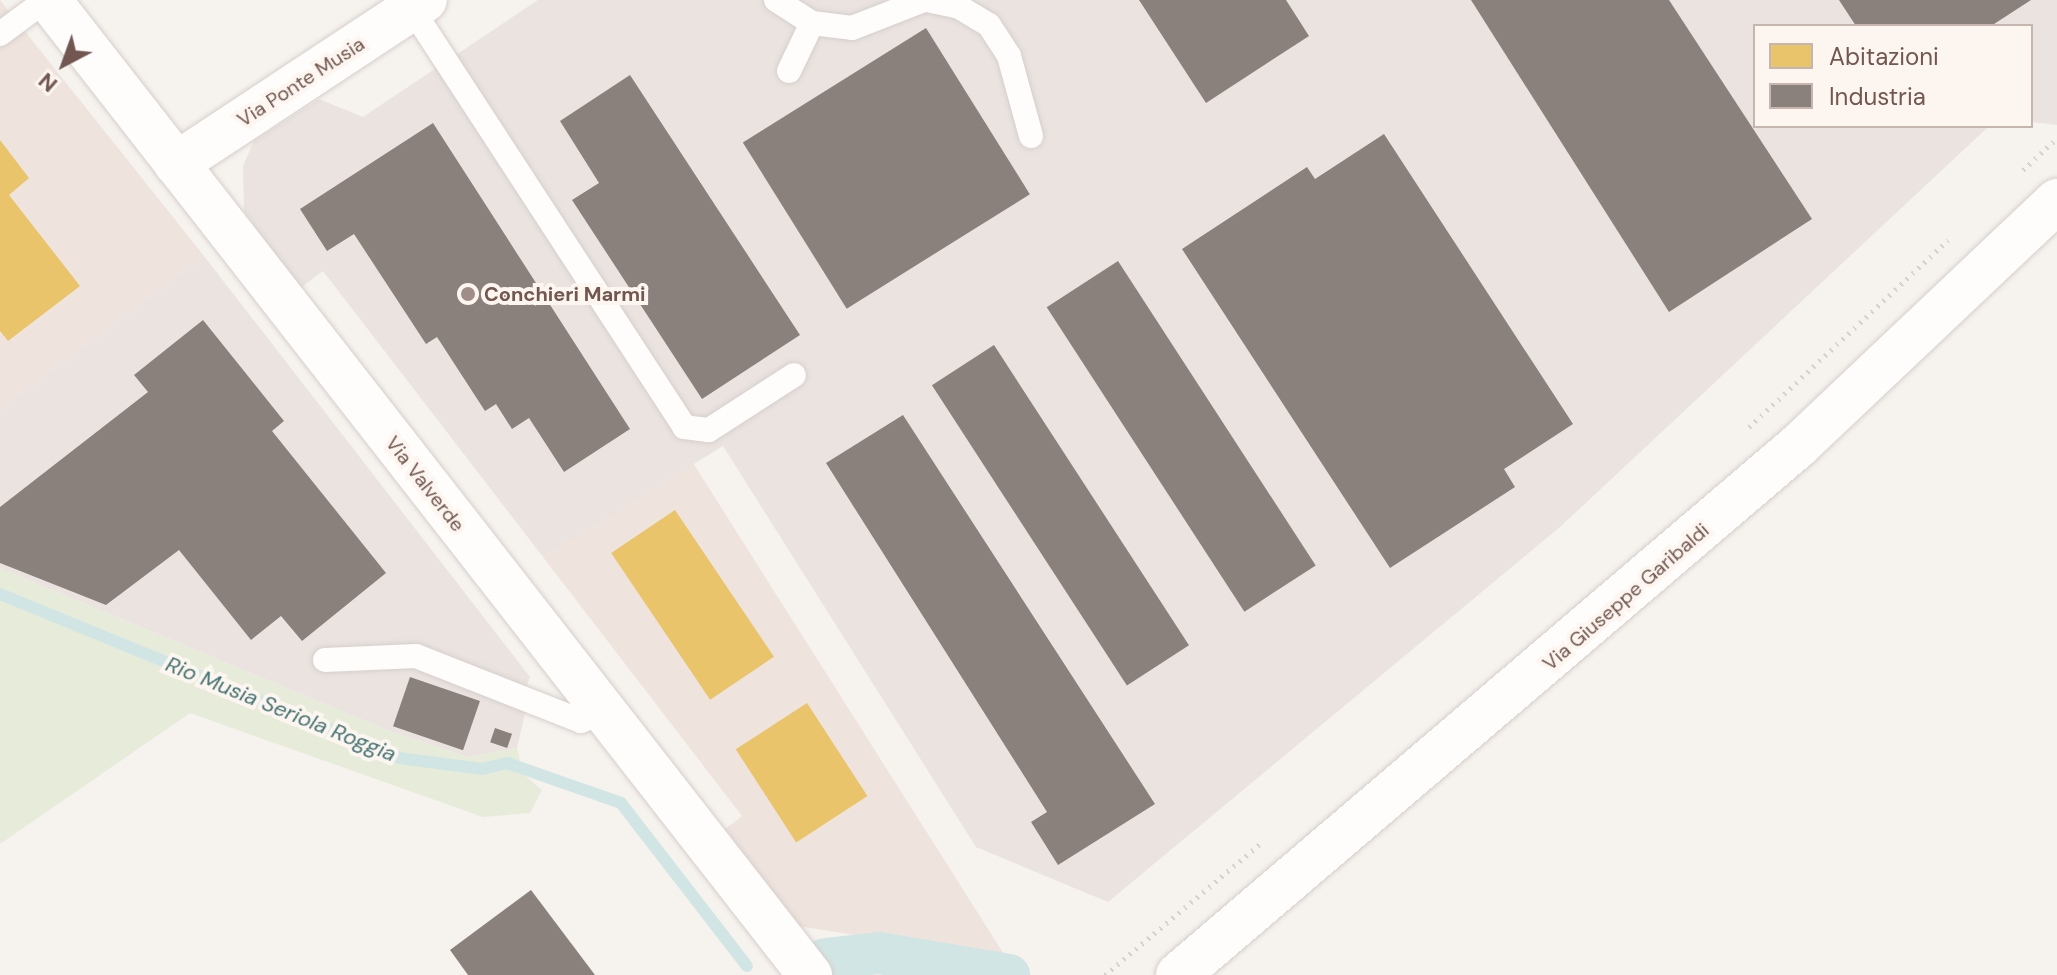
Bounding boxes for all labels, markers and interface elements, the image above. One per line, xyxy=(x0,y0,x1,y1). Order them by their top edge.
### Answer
north arrow xyxy=(24,24,104,104)
legend xyxy=(1753,24,2033,128)
street label: Via Ponte Musia xyxy=(233,32,369,132)
text: Abitazioni xyxy=(1829,41,1939,72)
text: N xyxy=(32,66,64,99)
text: Industria xyxy=(1829,81,1926,112)
place label: Conchieri Marmi xyxy=(484,282,646,306)
marker: Conchieri Marmi xyxy=(459,285,477,303)
street label: Via Valverde xyxy=(380,432,470,536)
street label: Via Giuseppe Garibaldi xyxy=(1538,518,1714,676)
water label: Rio Musia Seriola Roggia xyxy=(162,651,400,767)

